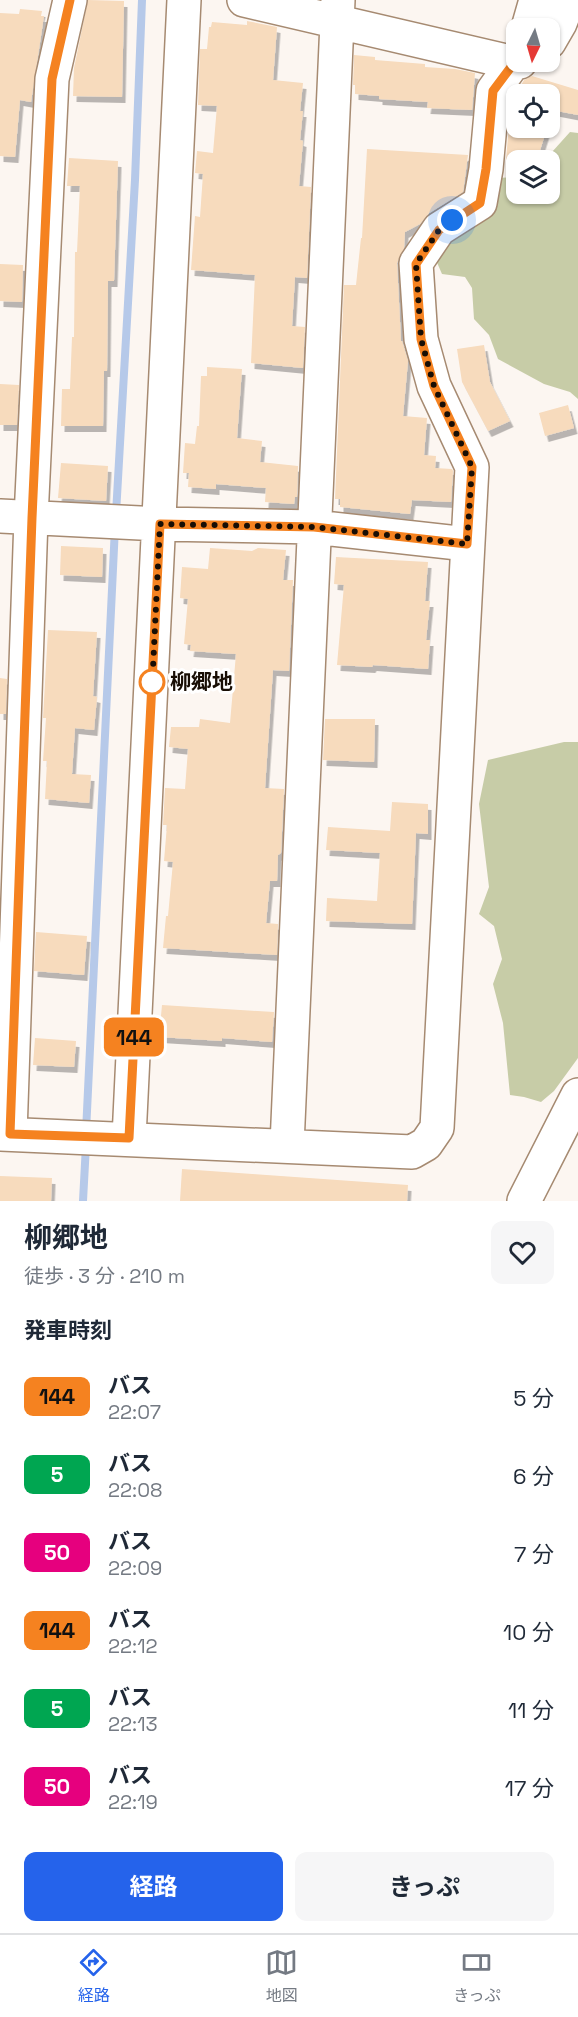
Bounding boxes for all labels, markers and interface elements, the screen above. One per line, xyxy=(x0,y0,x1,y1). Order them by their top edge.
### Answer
north arrow xyxy=(506,18,560,72)
map controls xyxy=(506,18,560,204)
button: locate xyxy=(506,84,560,138)
button: layers xyxy=(506,150,560,204)
your location xyxy=(437,205,467,235)
place label: 柳郷地 xyxy=(170,668,233,695)
marker: 柳郷地 xyxy=(139,669,165,695)
line badge: 144 xyxy=(100,1018,168,1056)
text: 144 xyxy=(116,1024,152,1051)
text: 柳郷地 xyxy=(24,1219,108,1255)
button: heart xyxy=(491,1221,554,1284)
text: 徒歩 · 3 分 · 210 m xyxy=(24,1263,185,1289)
text: 発車時刻 xyxy=(24,1316,112,1344)
text: バス xyxy=(108,1371,152,1399)
text: 144 xyxy=(39,1383,75,1410)
text: 5 分 xyxy=(513,1384,554,1412)
text: 22:07 xyxy=(108,1399,161,1425)
text: バス xyxy=(108,1449,152,1477)
text: 5 xyxy=(51,1461,63,1488)
text: 6 分 xyxy=(513,1462,554,1490)
text: 22:08 xyxy=(108,1477,162,1503)
text: バス xyxy=(108,1527,152,1555)
text: 50 xyxy=(44,1539,70,1566)
text: 7 分 xyxy=(514,1540,554,1568)
text: 22:09 xyxy=(108,1555,162,1581)
text: バス xyxy=(108,1605,152,1633)
text: 144 xyxy=(39,1617,75,1644)
text: 10 分 xyxy=(503,1618,554,1646)
text: 22:12 xyxy=(108,1633,158,1659)
text: バス xyxy=(108,1683,152,1711)
text: 5 xyxy=(51,1695,63,1722)
text: 11 分 xyxy=(508,1696,554,1724)
text: 22:13 xyxy=(108,1711,158,1737)
text: バス xyxy=(108,1761,152,1789)
text: 50 xyxy=(44,1773,70,1800)
text: 17 分 xyxy=(505,1774,554,1802)
text: 22:19 xyxy=(108,1789,158,1815)
button: 経路 xyxy=(24,1852,283,1921)
button: きっぷ xyxy=(295,1852,554,1921)
tab: 経路 xyxy=(77,1946,110,2006)
tab: 地図 xyxy=(265,1946,298,2006)
tab: きっぷ xyxy=(453,1946,501,2006)

